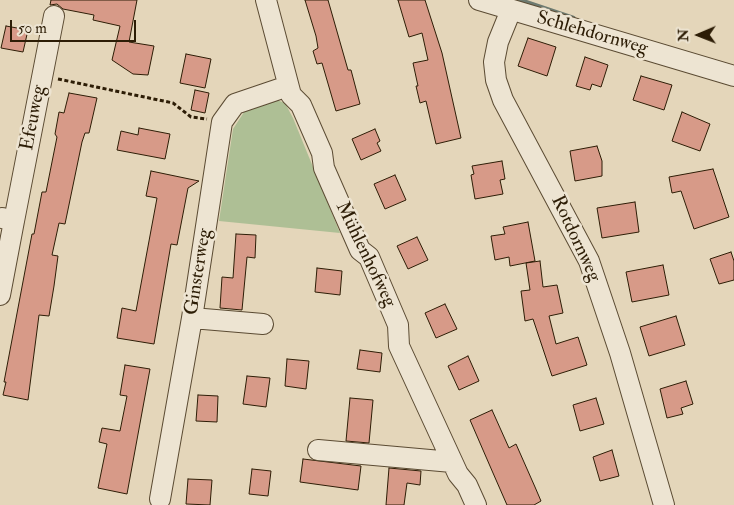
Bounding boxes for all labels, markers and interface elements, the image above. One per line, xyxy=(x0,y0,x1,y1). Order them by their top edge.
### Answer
street label: Schlehdornweg xyxy=(534,7,650,61)
scale bar xyxy=(12,10,139,42)
north arrow xyxy=(674,10,724,60)
text: 50 m xyxy=(18,19,47,38)
text: N xyxy=(675,29,692,42)
street label: Efeuweg xyxy=(16,83,52,153)
street label: Rotdornweg xyxy=(545,192,605,286)
street label: Mühlenhofweg xyxy=(330,199,400,311)
street label: Ginsterweg xyxy=(181,227,217,317)

